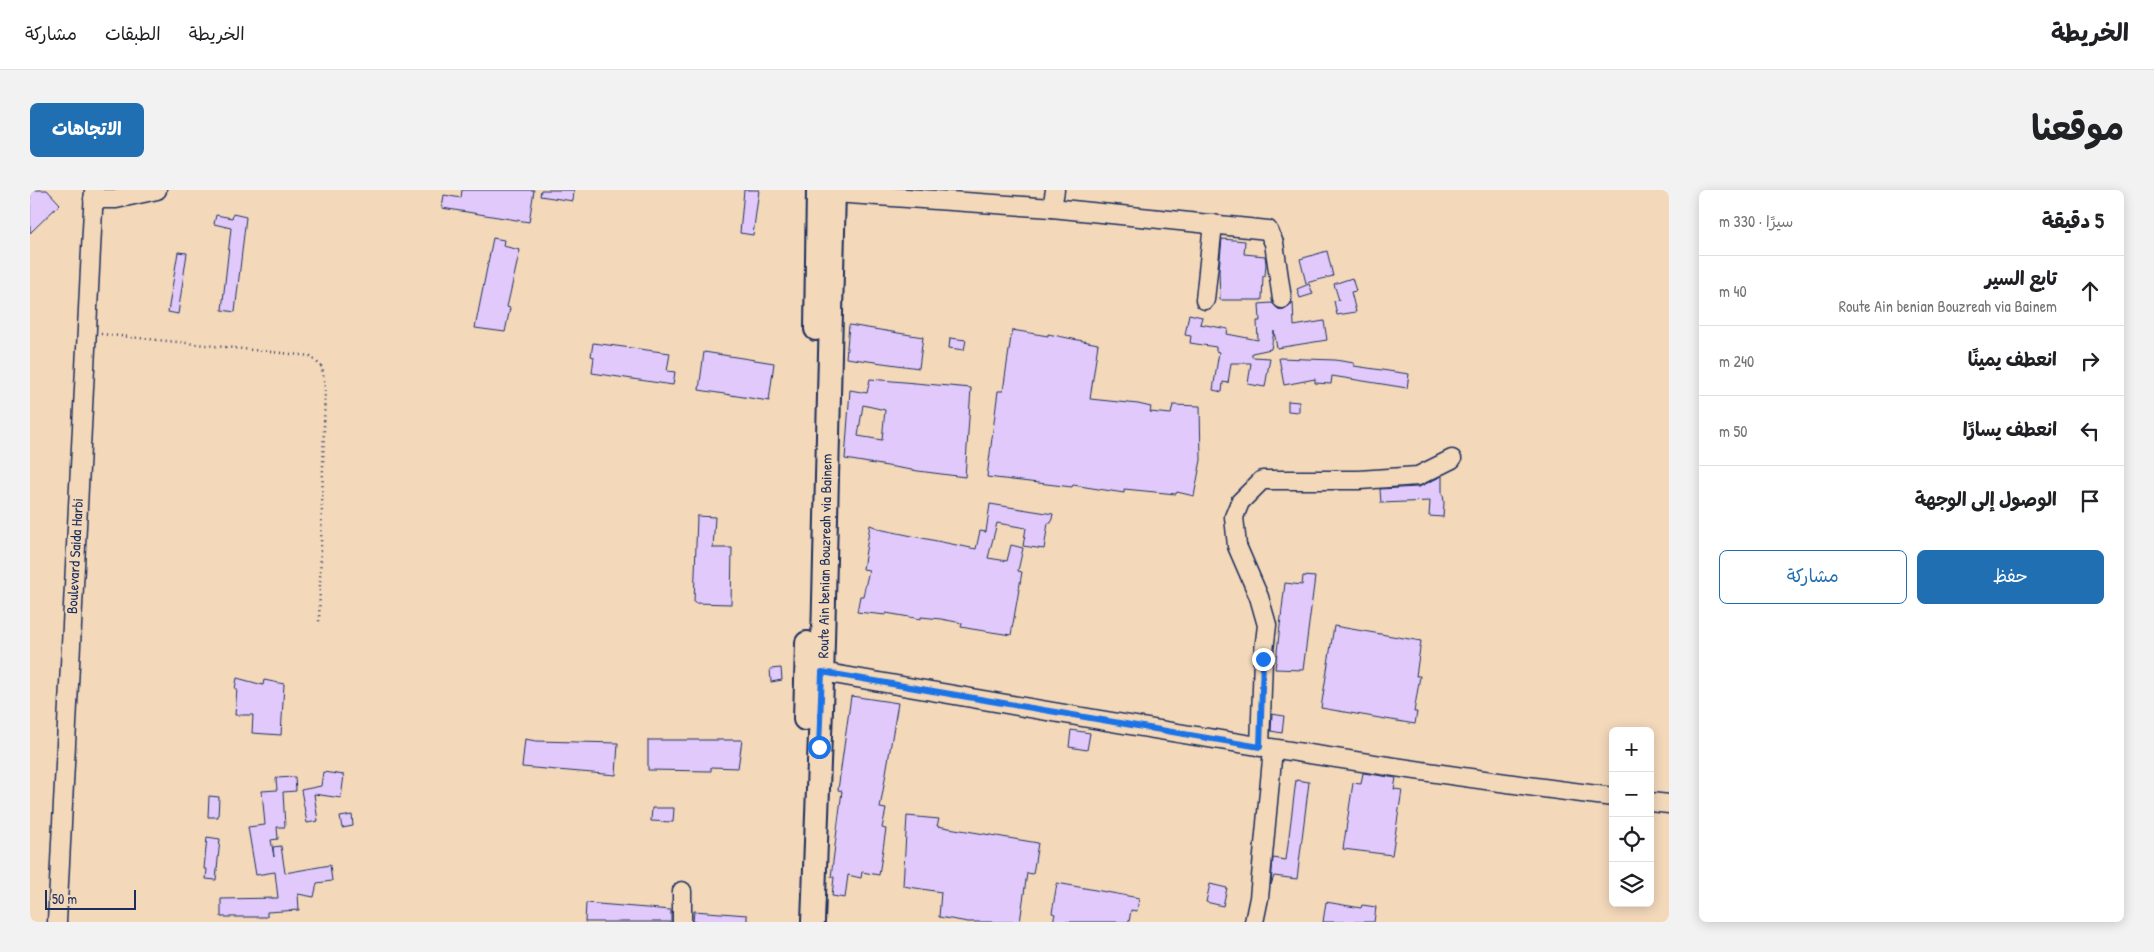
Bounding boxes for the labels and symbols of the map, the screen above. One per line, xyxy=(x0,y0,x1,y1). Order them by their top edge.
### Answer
street label: Route Ain benian Bouzreah via Bainem xyxy=(812,453,837,659)
street label: Boulevard Saida Harbi xyxy=(61,497,88,614)
route end xyxy=(1252,648,1275,671)
route start xyxy=(808,736,831,759)
scale bar xyxy=(45,887,136,910)

